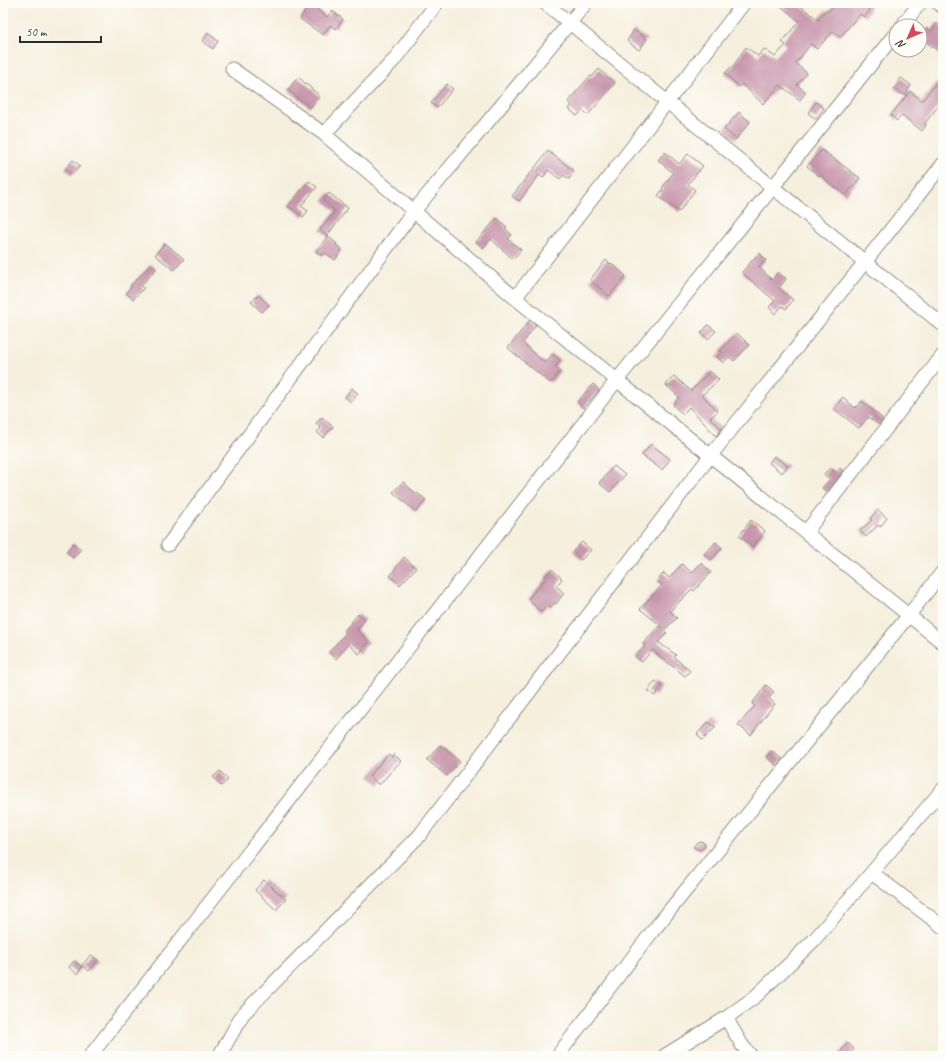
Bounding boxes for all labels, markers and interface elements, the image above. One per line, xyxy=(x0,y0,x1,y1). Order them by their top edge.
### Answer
scale bar xyxy=(20,18,101,44)
north arrow xyxy=(888,18,928,58)
text: 50 m xyxy=(26,24,48,40)
text: N xyxy=(892,36,908,52)

